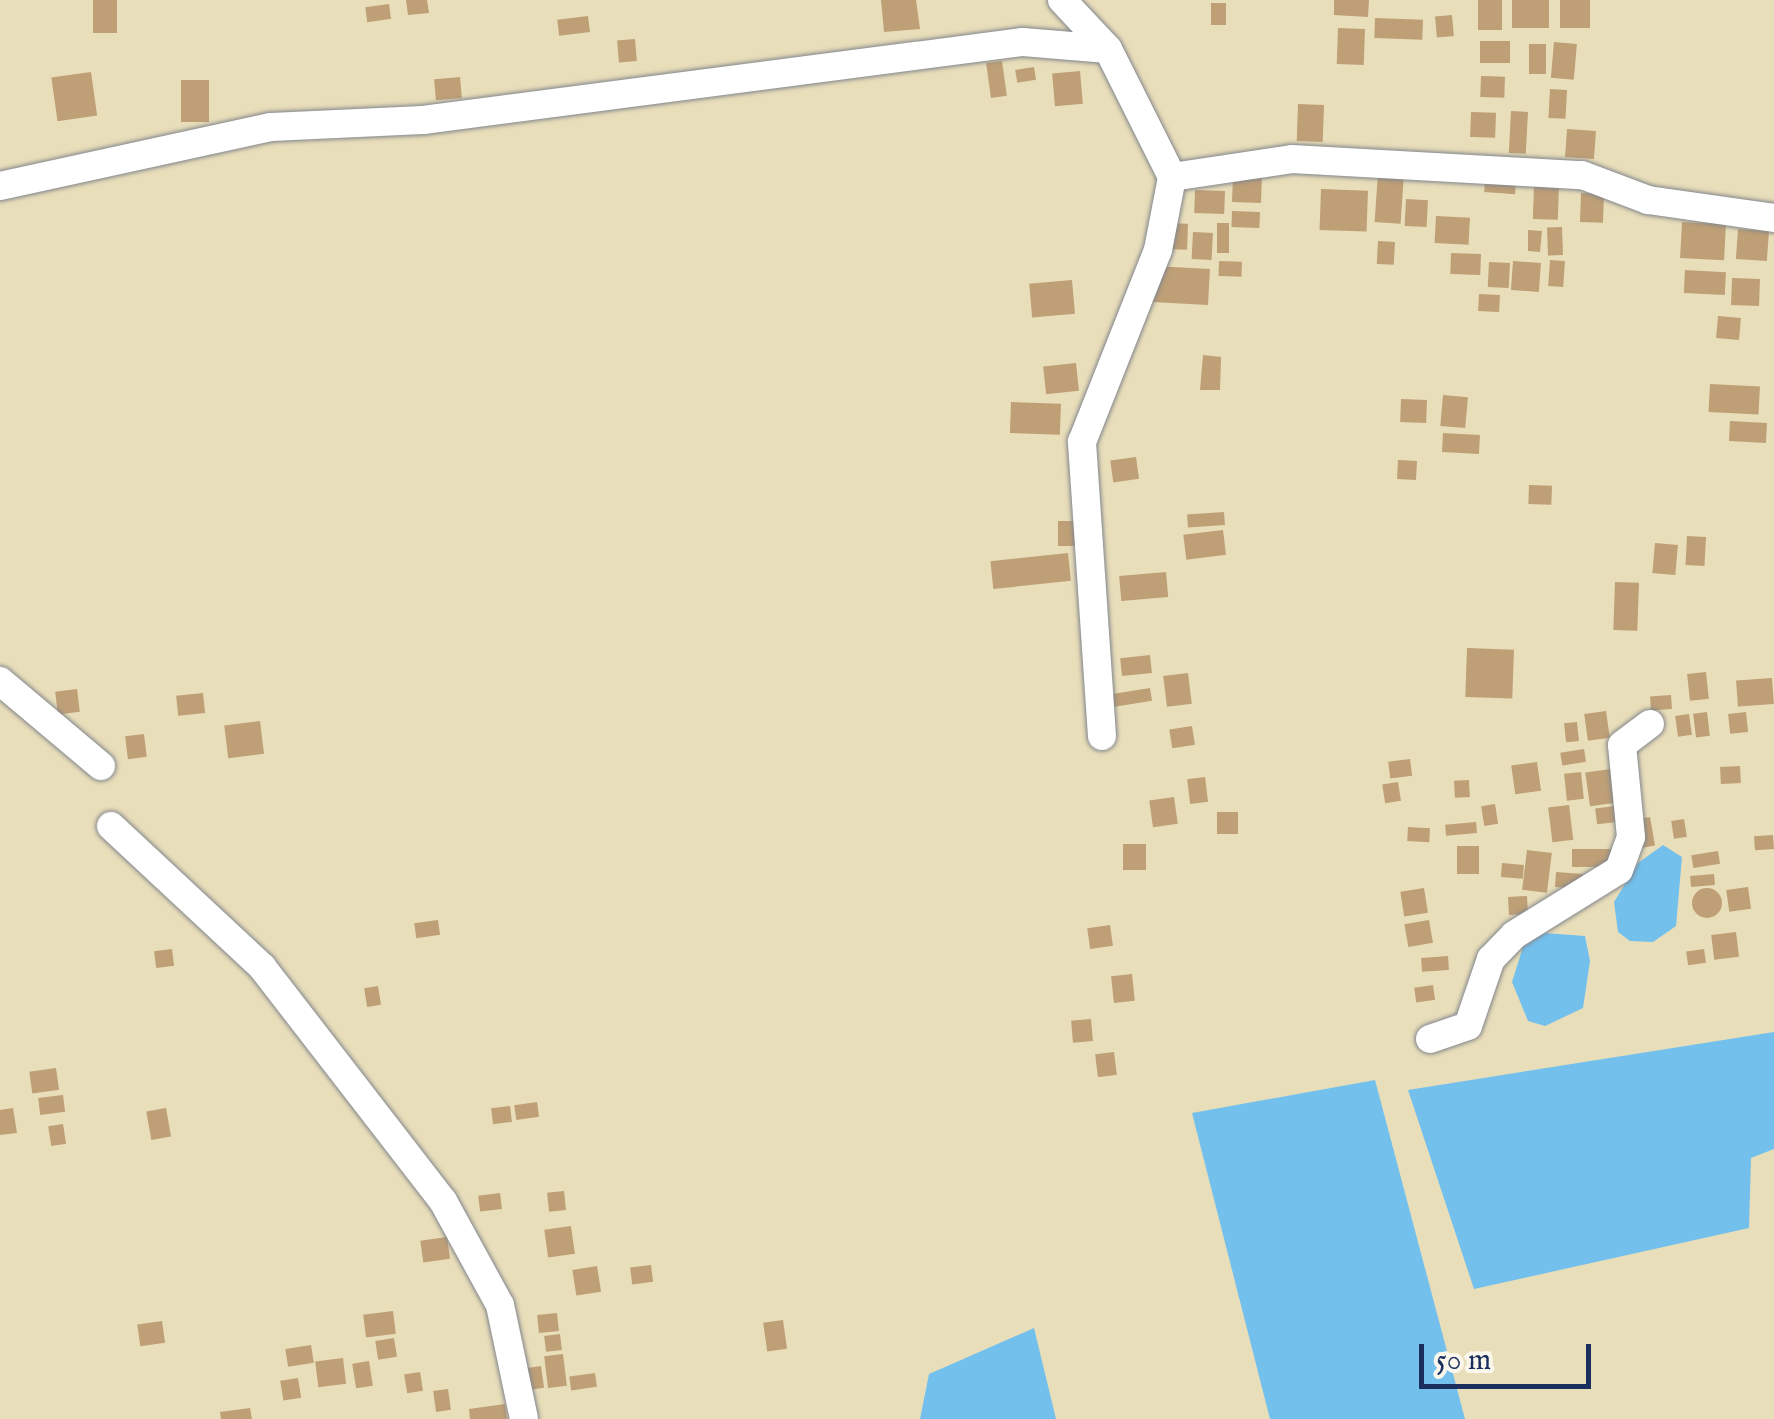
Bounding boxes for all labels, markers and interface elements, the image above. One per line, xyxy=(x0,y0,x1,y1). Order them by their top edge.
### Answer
scale bar xyxy=(1424,1324,1596,1386)
text: 50 m xyxy=(1436,1342,1491,1380)

